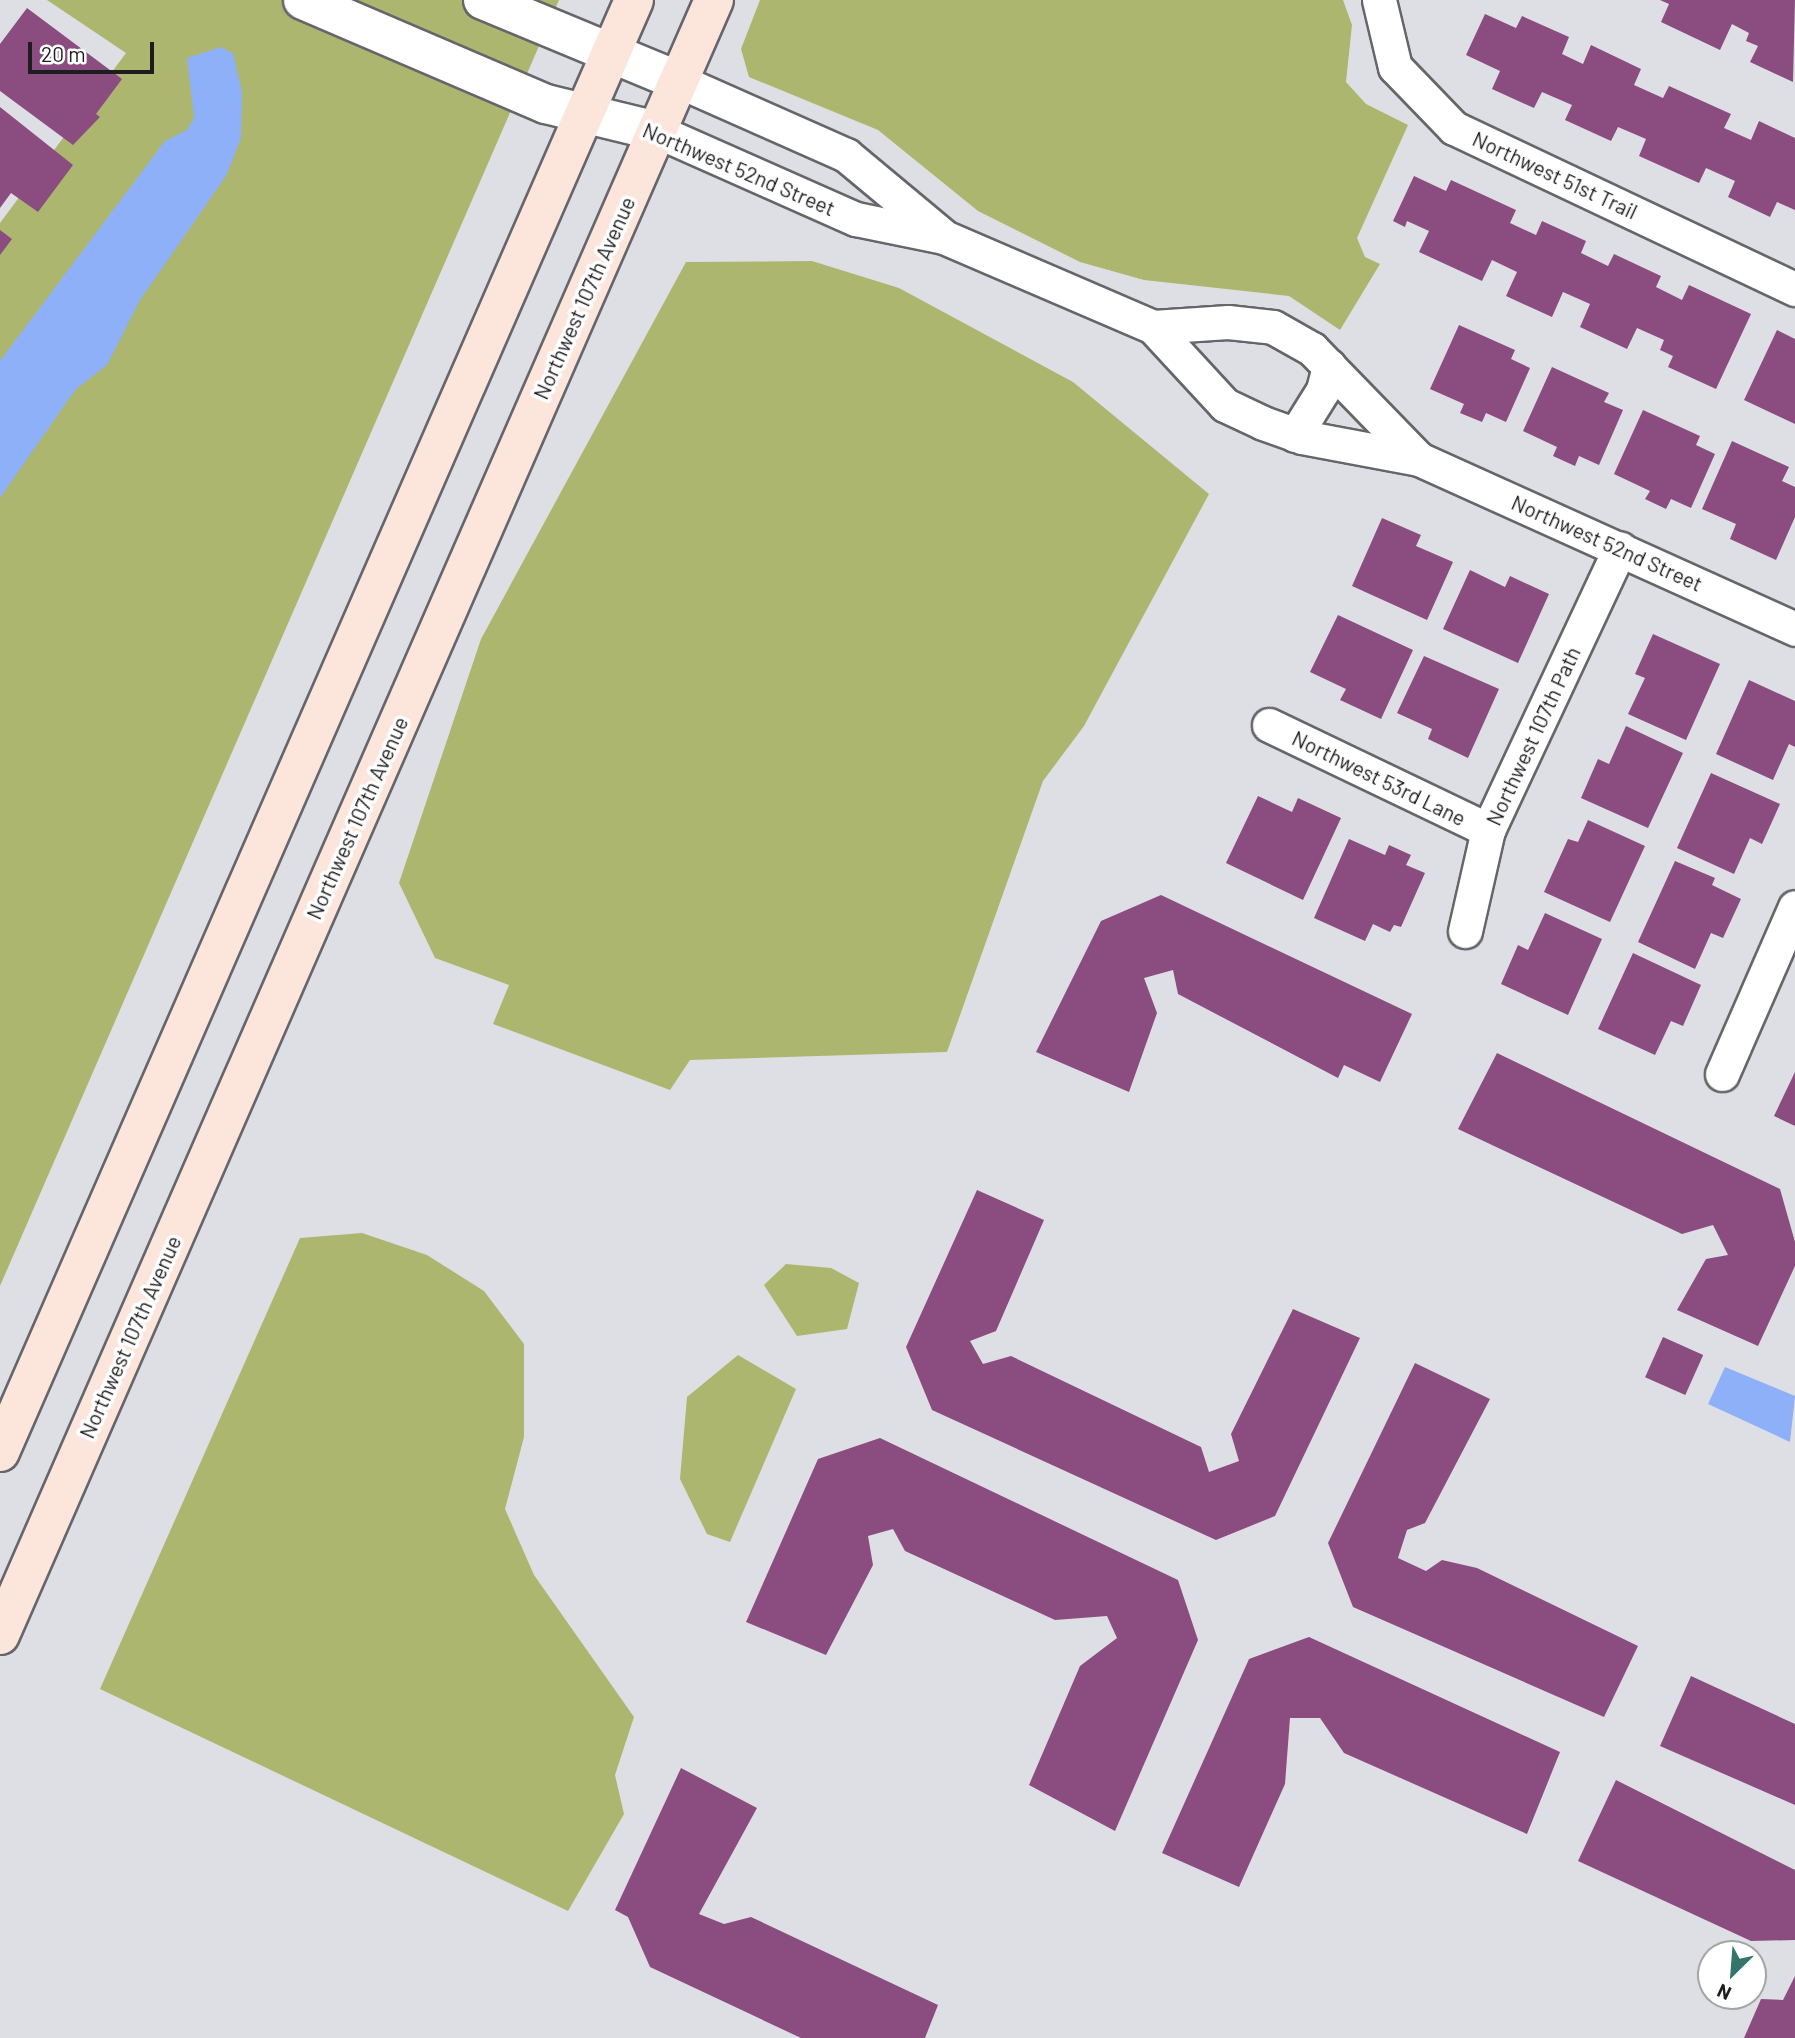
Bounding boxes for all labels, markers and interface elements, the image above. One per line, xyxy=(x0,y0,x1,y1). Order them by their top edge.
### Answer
scale bar xyxy=(32,28,158,72)
text: 20 m xyxy=(41,41,86,66)
street label: Northwest 52nd Street xyxy=(639,117,839,221)
street label: Northwest 51st Trail xyxy=(1469,126,1641,224)
street label: Northwest 107th Avenue xyxy=(528,193,640,403)
street label: Northwest 52nd Street xyxy=(1508,490,1706,596)
street label: Northwest 107th Path xyxy=(1481,643,1585,829)
street label: Northwest 107th Avenue xyxy=(301,713,413,923)
street label: Northwest 53rd Lane xyxy=(1288,725,1470,831)
street label: Northwest 107th Avenue xyxy=(74,1232,186,1442)
north arrow xyxy=(1697,1940,1767,2010)
text: N xyxy=(1713,1980,1734,2006)

